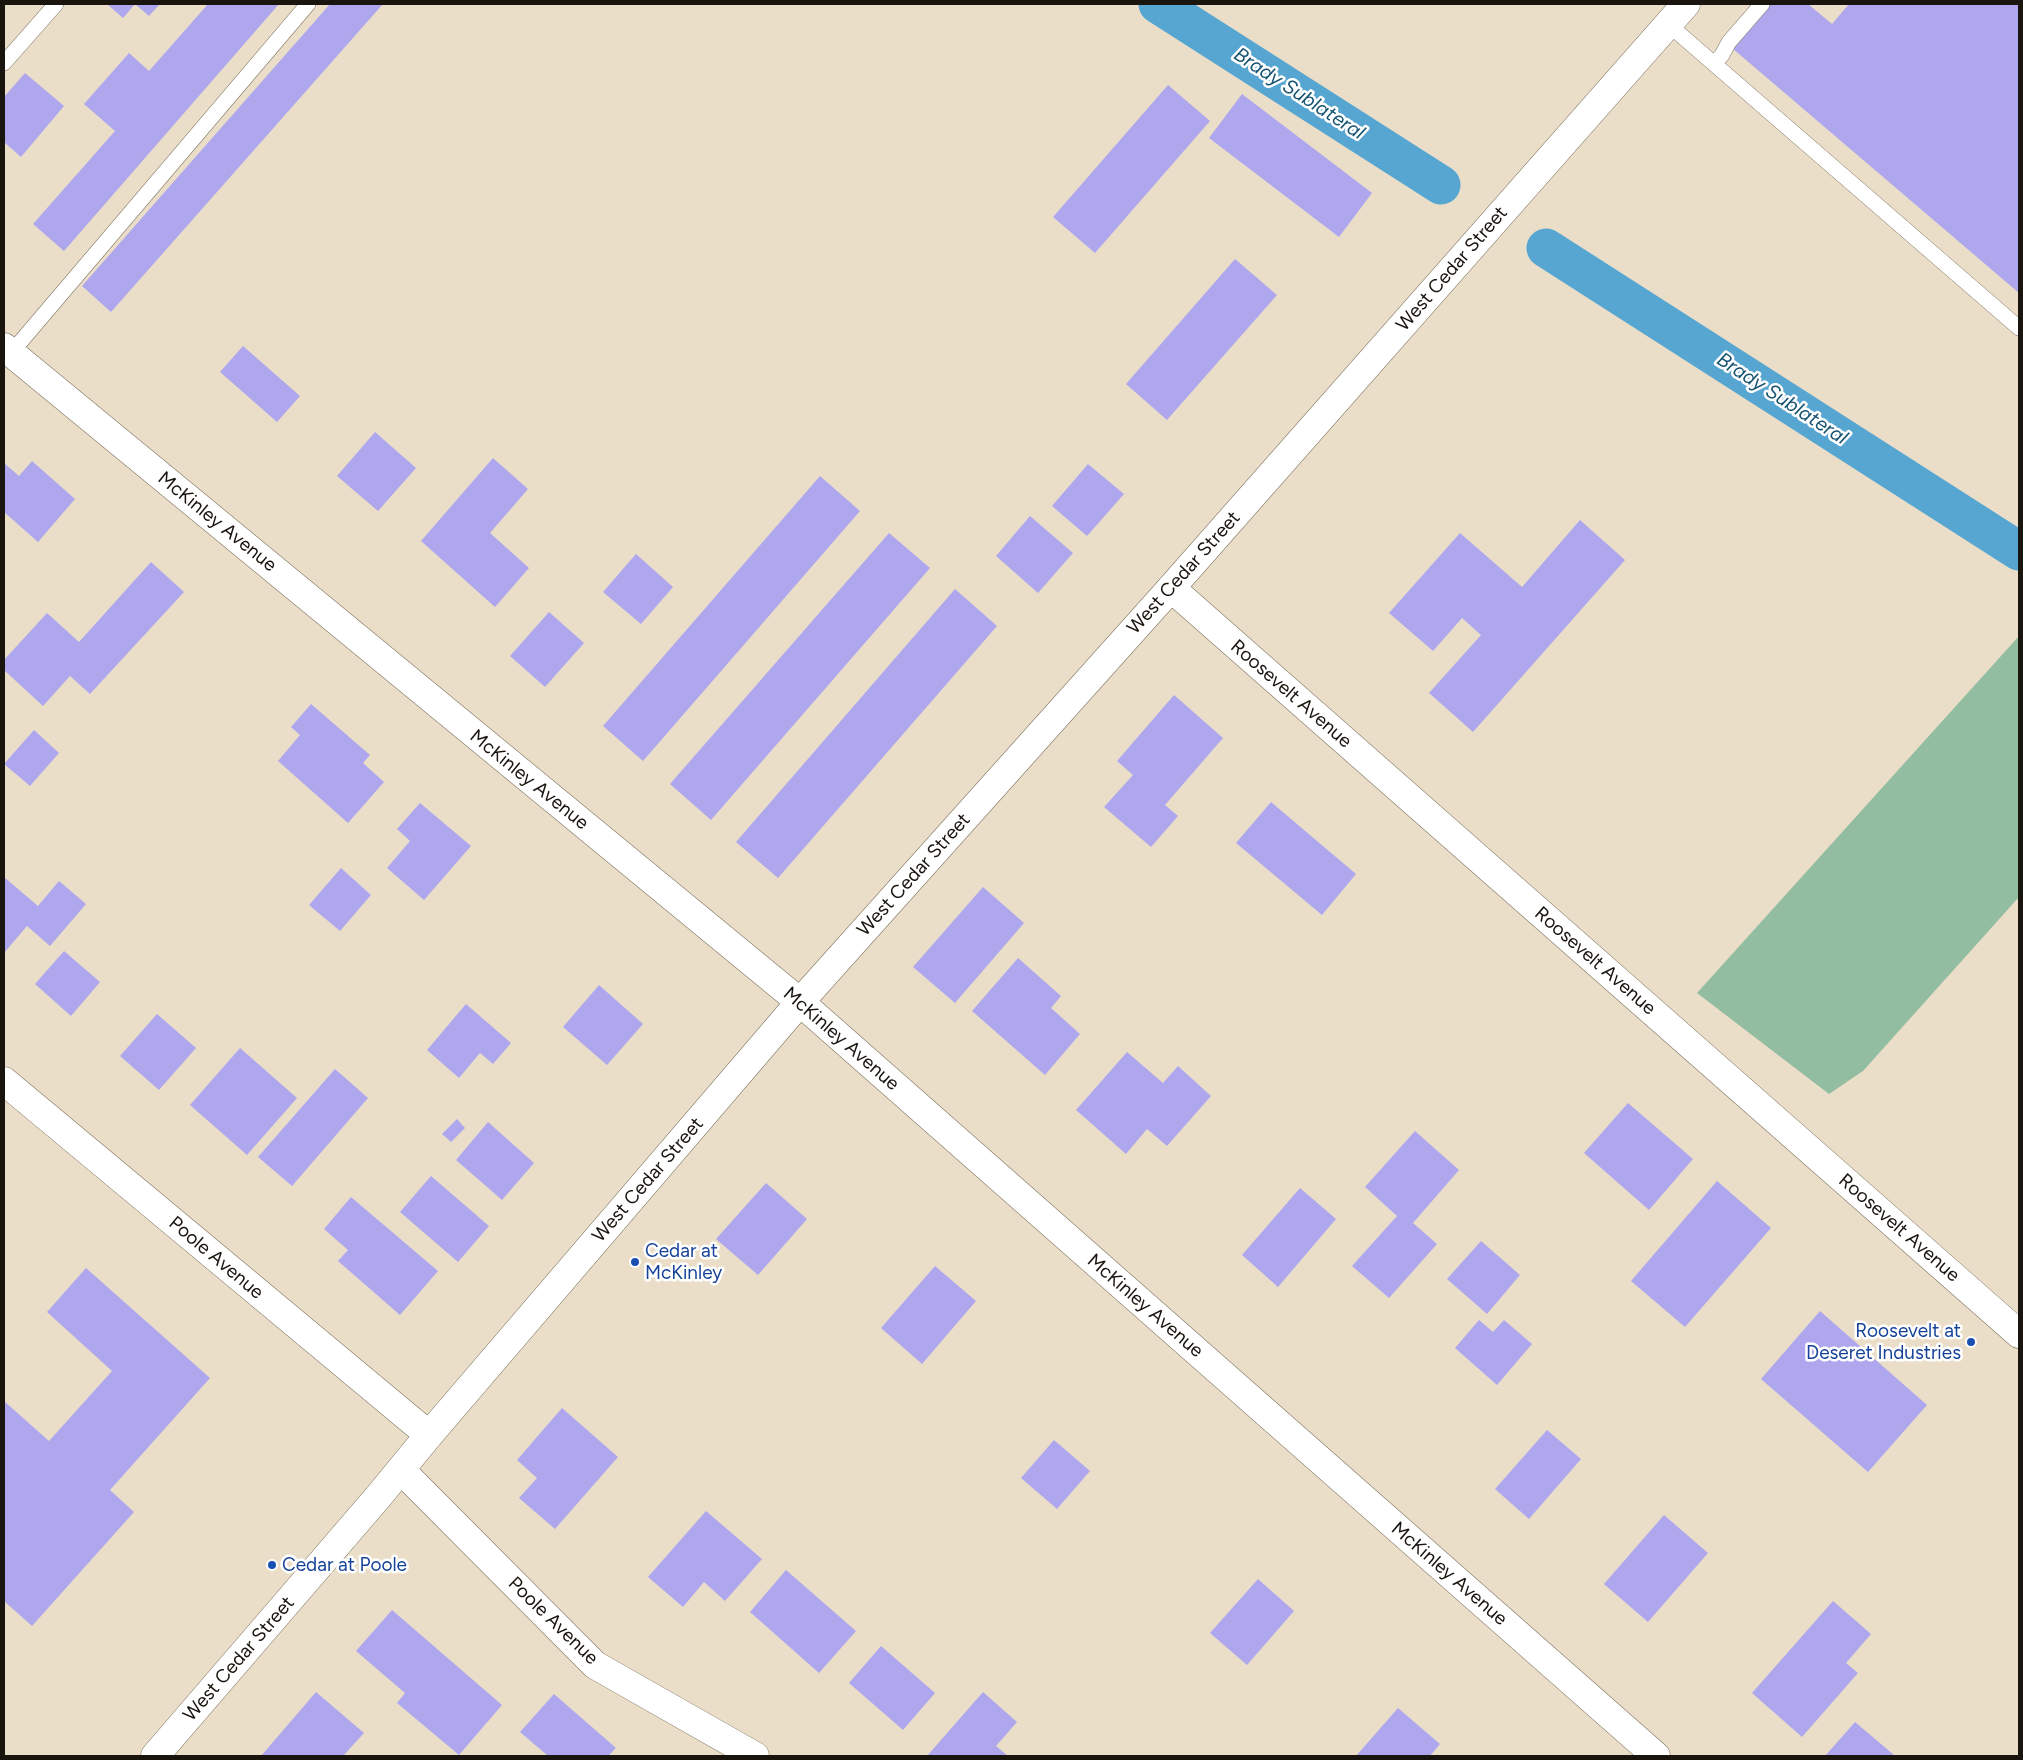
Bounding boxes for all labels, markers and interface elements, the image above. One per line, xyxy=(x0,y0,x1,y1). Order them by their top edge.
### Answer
water label: Brady Sublateral xyxy=(1229,43,1369,145)
street label: West Cedar Street xyxy=(1392,202,1512,336)
water label: Brady Sublateral xyxy=(1712,348,1852,450)
street label: McKinley Avenue xyxy=(153,467,281,577)
street label: West Cedar Street xyxy=(1123,507,1245,639)
street label: Roosevelt Avenue xyxy=(1226,635,1356,753)
street label: McKinley Avenue xyxy=(465,725,593,835)
street label: West Cedar Street xyxy=(853,809,975,941)
street label: Roosevelt Avenue xyxy=(1530,902,1660,1020)
street label: McKinley Avenue xyxy=(778,982,904,1096)
street label: West Cedar Street xyxy=(588,1113,708,1247)
street label: Roosevelt Avenue xyxy=(1834,1169,1964,1287)
street label: Poole Avenue xyxy=(164,1212,268,1304)
place label: Cedar at McKinley xyxy=(645,1240,722,1284)
street label: McKinley Avenue xyxy=(1082,1249,1208,1363)
marker: Cedar at McKinley xyxy=(629,1256,641,1268)
place label: Roosevelt at Deseret Industries xyxy=(1806,1320,1961,1364)
marker: Roosevelt at Deseret Industries xyxy=(1965,1336,1977,1348)
street label: McKinley Avenue xyxy=(1386,1517,1512,1631)
place label: Cedar at Poole xyxy=(282,1554,407,1576)
marker: Cedar at Poole xyxy=(266,1559,278,1571)
street label: Poole Avenue xyxy=(503,1572,603,1670)
street label: West Cedar Street xyxy=(179,1592,299,1726)

